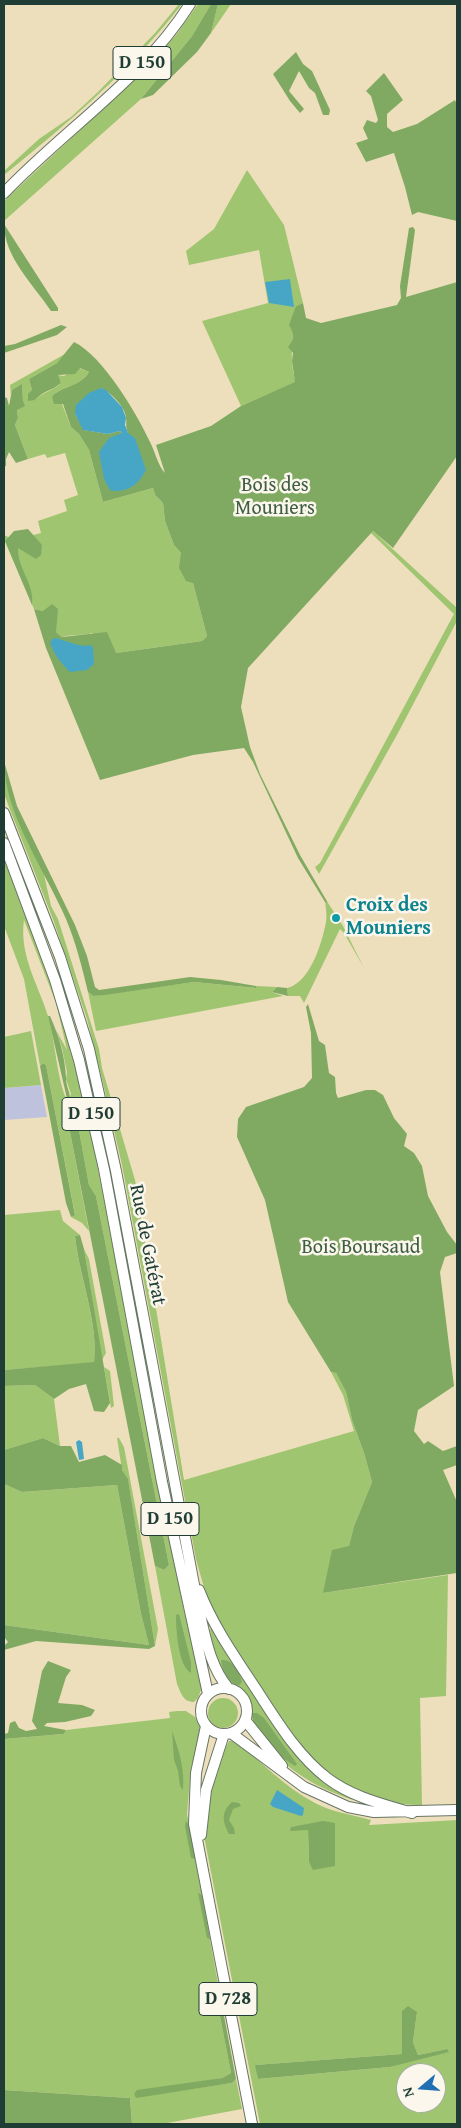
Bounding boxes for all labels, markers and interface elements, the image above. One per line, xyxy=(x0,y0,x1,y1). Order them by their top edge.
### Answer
road number: D 150 xyxy=(113,46,171,80)
park label: Bois des Mouniers xyxy=(235,474,315,521)
place label: Croix des Mouniers xyxy=(346,894,431,941)
marker: Croix des Mouniers xyxy=(330,912,342,924)
road number: D 150 xyxy=(62,1098,120,1130)
street label: Rue de Gatérat xyxy=(124,1182,170,1308)
park label: Bois Boursaud xyxy=(302,1236,420,1260)
road number: D 150 xyxy=(141,1502,199,1536)
road number: D 728 xyxy=(199,1982,257,2016)
north arrow xyxy=(396,2063,446,2113)
text: N xyxy=(397,2085,419,2100)

